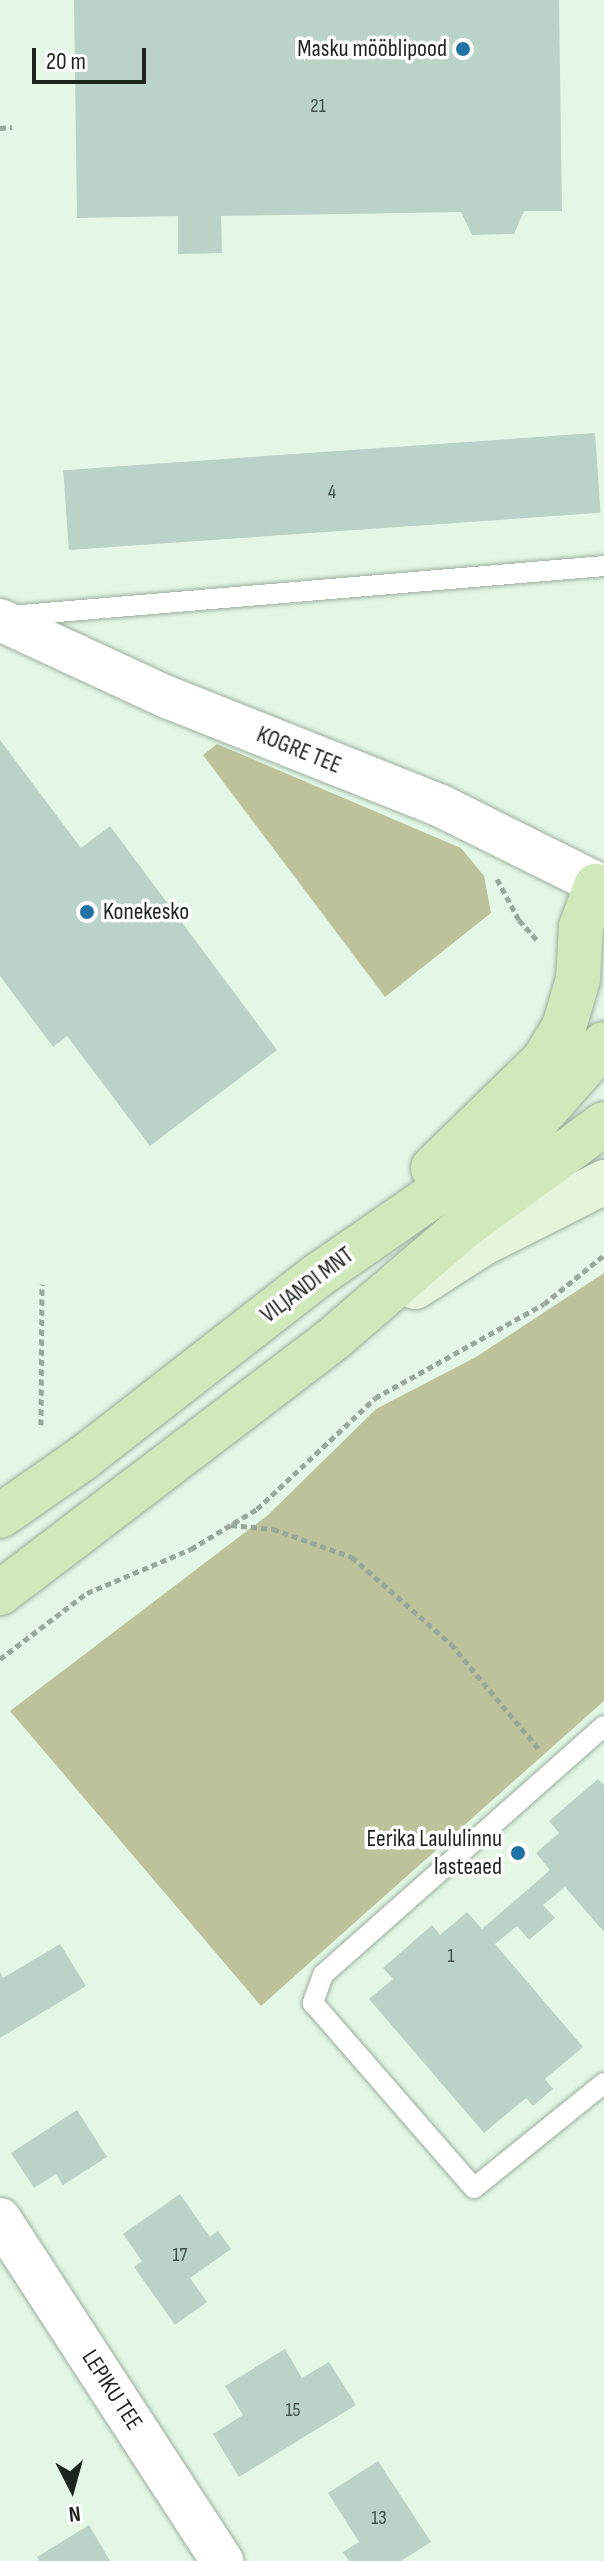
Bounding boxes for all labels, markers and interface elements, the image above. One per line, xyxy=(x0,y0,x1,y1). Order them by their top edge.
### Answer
scale bar xyxy=(36,32,150,82)
place label: Masku mööblipood xyxy=(297,35,447,63)
marker: Masku mööblipood xyxy=(454,40,472,58)
text: 20 m xyxy=(46,47,86,76)
house number: 21 xyxy=(310,94,326,118)
house number: 4 xyxy=(328,480,336,504)
street label: KOGRE TEE xyxy=(252,720,346,780)
place label: Konekesko xyxy=(103,898,189,926)
marker: Konekesko xyxy=(78,903,96,921)
street label: VILJANDI MNT xyxy=(255,1241,359,1329)
place label: Eerika Laululinnu lasteaed xyxy=(366,1825,502,1881)
marker: Eerika Laululinnu lasteaed xyxy=(509,1844,527,1862)
house number: 1 xyxy=(448,1944,454,1968)
house number: 17 xyxy=(173,2243,187,2267)
street label: LEPIKU TEE xyxy=(75,2344,149,2436)
house number: 15 xyxy=(285,2398,301,2422)
north arrow xyxy=(32,2449,112,2529)
text: N xyxy=(67,2499,82,2527)
house number: 13 xyxy=(371,2506,387,2530)

